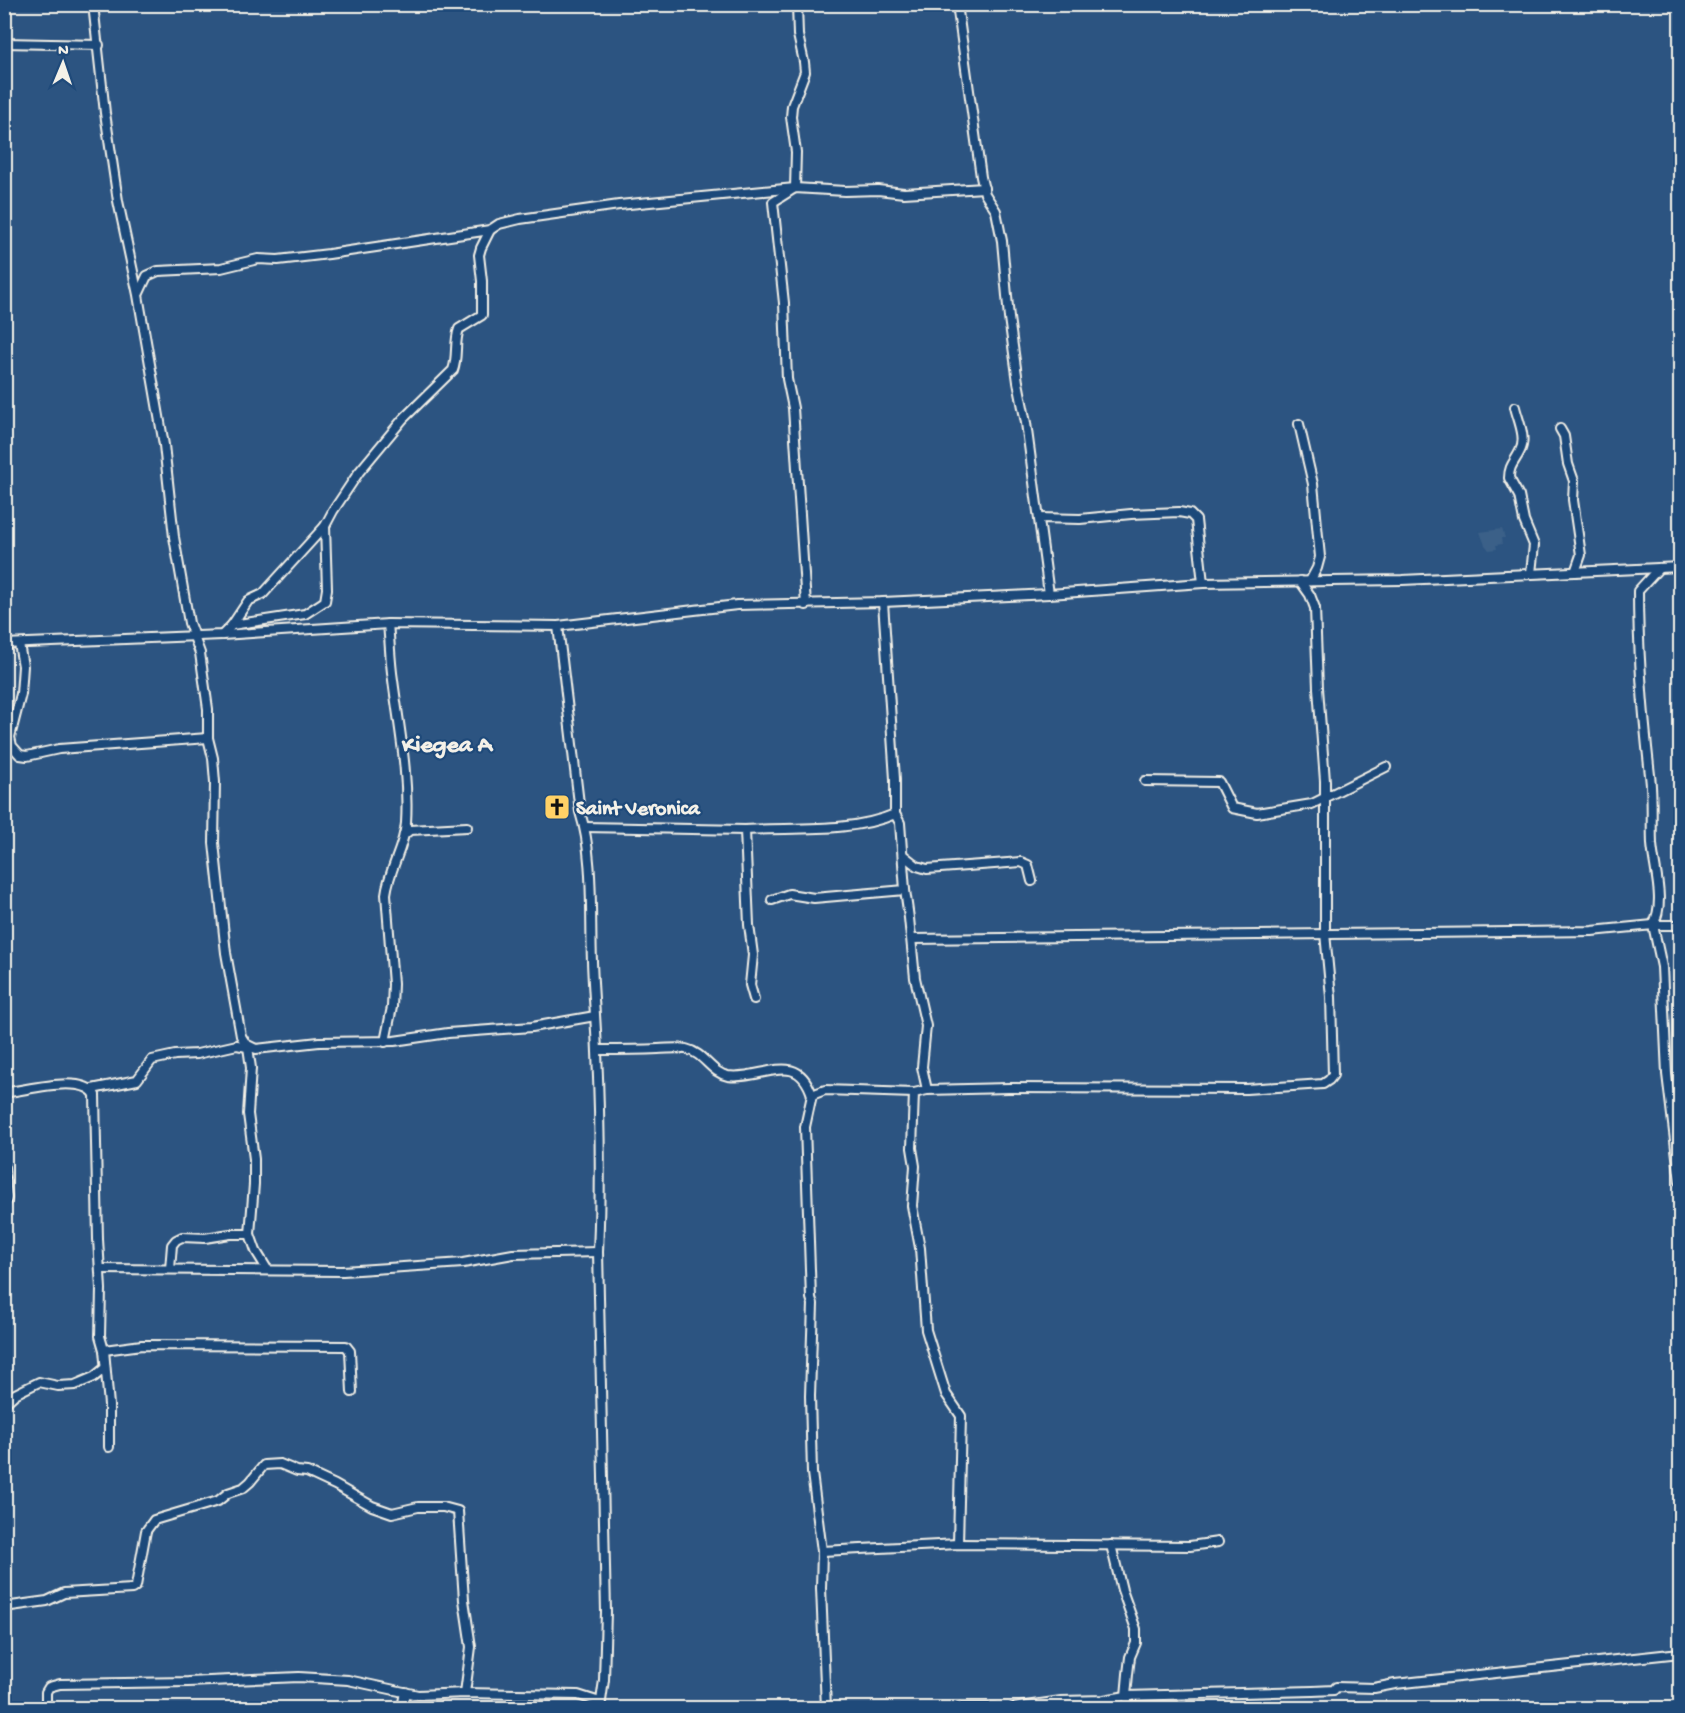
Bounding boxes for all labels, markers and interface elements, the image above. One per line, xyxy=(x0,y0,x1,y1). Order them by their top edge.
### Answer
north arrow xyxy=(33,33,93,93)
text: N xyxy=(58,42,70,61)
district label: Kiegea A xyxy=(401,732,494,761)
church icon: Saint Veronica xyxy=(542,792,572,822)
place label: Saint Veronica xyxy=(576,798,701,823)

